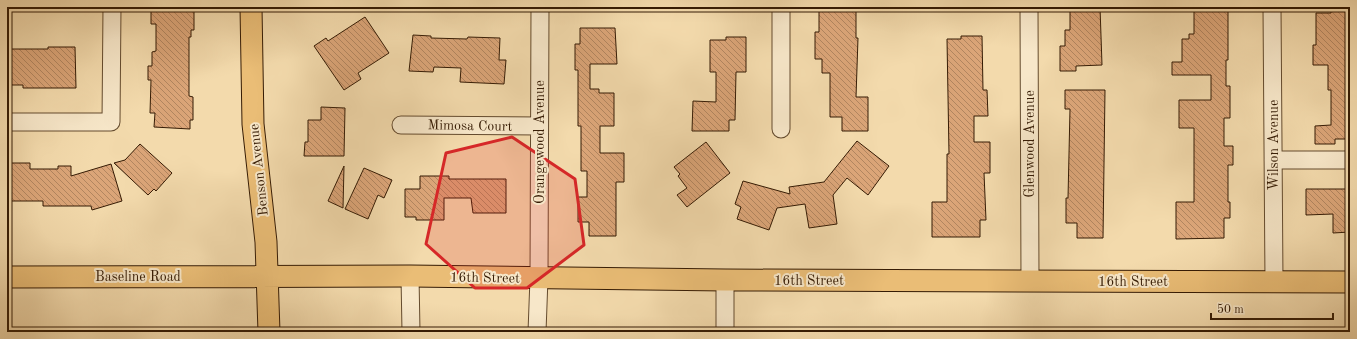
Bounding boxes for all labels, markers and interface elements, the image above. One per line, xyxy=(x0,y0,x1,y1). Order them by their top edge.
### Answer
street label: Orangewood Avenue xyxy=(533,80,547,204)
street label: Glenwood Avenue xyxy=(1023,90,1037,198)
street label: Wilson Avenue xyxy=(1267,100,1281,190)
street label: Mimosa Court xyxy=(427,118,513,134)
street label: Benson Avenue xyxy=(247,123,271,217)
street label: Baseline Road xyxy=(95,270,181,284)
street label: 16th Street xyxy=(450,270,520,286)
street label: 16th Street xyxy=(774,274,844,288)
street label: 16th Street xyxy=(1098,275,1168,289)
scale bar xyxy=(1211,295,1333,321)
text: 50 m xyxy=(1217,303,1244,316)

